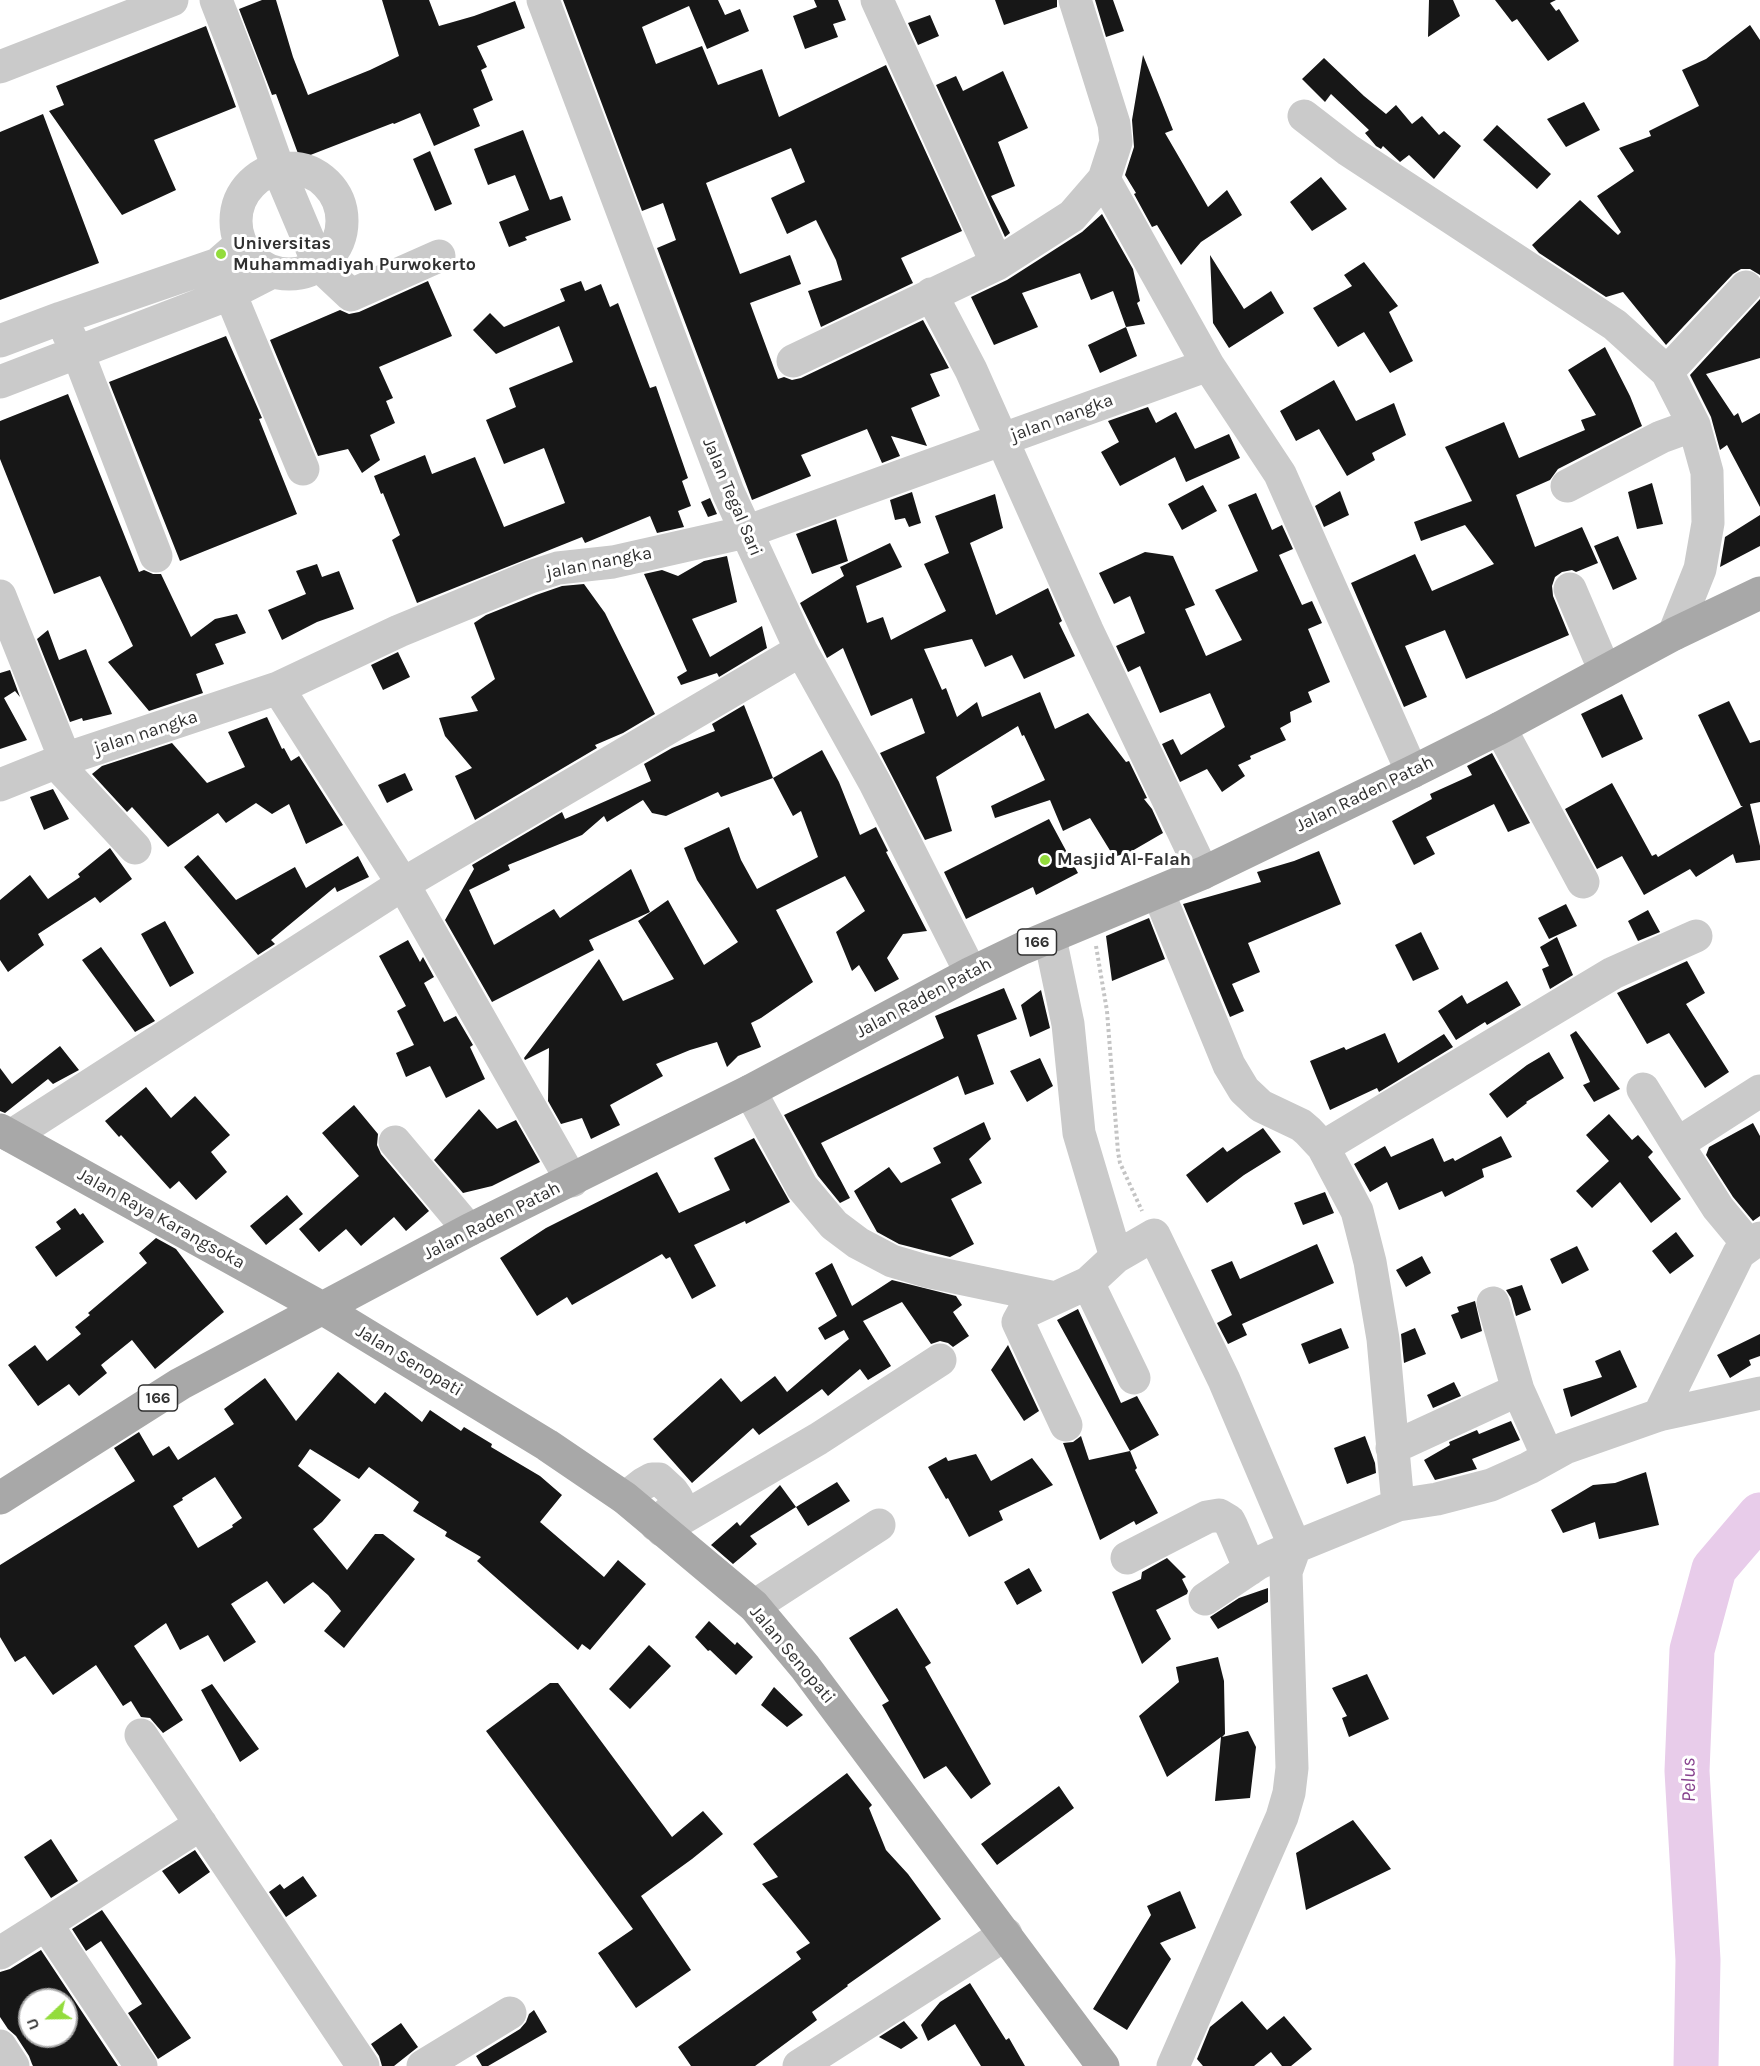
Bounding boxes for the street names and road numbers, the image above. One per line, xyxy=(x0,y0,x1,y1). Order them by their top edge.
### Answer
street label: jalan nangka xyxy=(1008,389,1116,447)
street label: Jalan Tegal Sari xyxy=(697,435,767,559)
street label: jalan nangka xyxy=(544,542,654,584)
street label: jalan nangka xyxy=(92,706,200,760)
street label: Jalan Raden Patah xyxy=(1293,751,1437,837)
road number: 166 xyxy=(1018,929,1056,955)
street label: Jalan Raden Patah xyxy=(852,953,996,1043)
street label: Jalan Raya Karangsoka xyxy=(73,1164,249,1274)
street label: Jalan Raden Patah xyxy=(420,1177,564,1265)
street label: Jalan Senopati xyxy=(352,1321,466,1401)
road number: 166 xyxy=(138,1385,178,1411)
street label: Jalan Senopati xyxy=(745,1602,839,1708)

